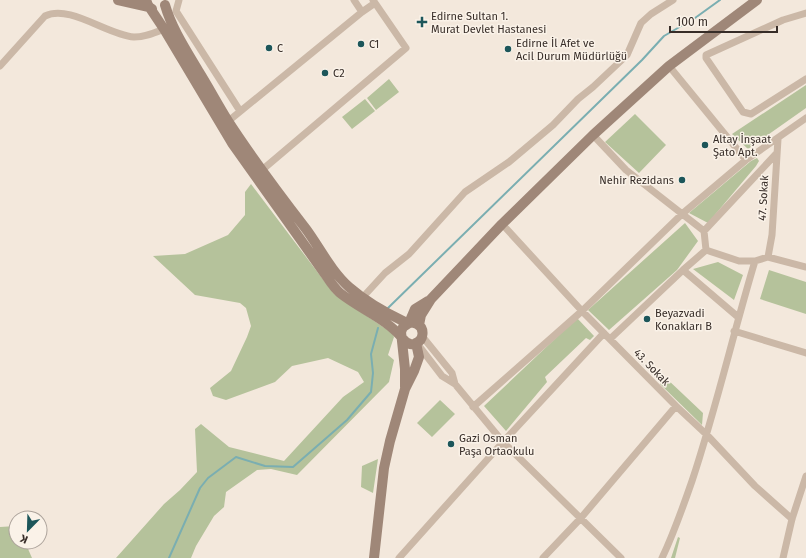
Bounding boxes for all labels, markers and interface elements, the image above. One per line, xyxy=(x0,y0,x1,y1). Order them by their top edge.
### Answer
scale bar xyxy=(670,8,777,34)
place label: Edirne Sultan 1. Murat Devlet Hastanesi xyxy=(431,10,546,36)
text: 100 m xyxy=(676,15,708,29)
marker: Edirne Sultan 1. Murat Devlet Hastanesi xyxy=(416,16,428,28)
place label: Edirne İl Afet ve Acil Durum Müdürlüğü xyxy=(516,36,627,63)
place label: C1 xyxy=(369,38,379,51)
marker: C1 xyxy=(356,39,366,49)
place label: C xyxy=(277,42,283,55)
marker: C xyxy=(264,43,274,53)
marker: Edirne İl Afet ve Acil Durum Müdürlüğü xyxy=(503,44,513,54)
place label: C2 xyxy=(333,67,345,80)
marker: C2 xyxy=(320,68,330,78)
place label: Altay İnşaat Şato Apt. xyxy=(713,132,771,159)
marker: Altay İnşaat Şato Apt. xyxy=(700,140,710,150)
place label: Nehir Rezidans xyxy=(599,174,674,187)
marker: Nehir Rezidans xyxy=(677,175,687,185)
street label: 47. Sokak xyxy=(756,175,771,221)
place label: Beyazvadi Konakları B xyxy=(655,307,712,333)
marker: Beyazvadi Konakları B xyxy=(642,314,652,324)
street label: 43. Sokak xyxy=(631,346,673,389)
place label: Gazi Osman Paşa Ortaokulu xyxy=(459,432,534,458)
marker: Gazi Osman Paşa Ortaokulu xyxy=(446,439,456,449)
north arrow xyxy=(8,510,48,550)
text: K xyxy=(18,531,30,546)

